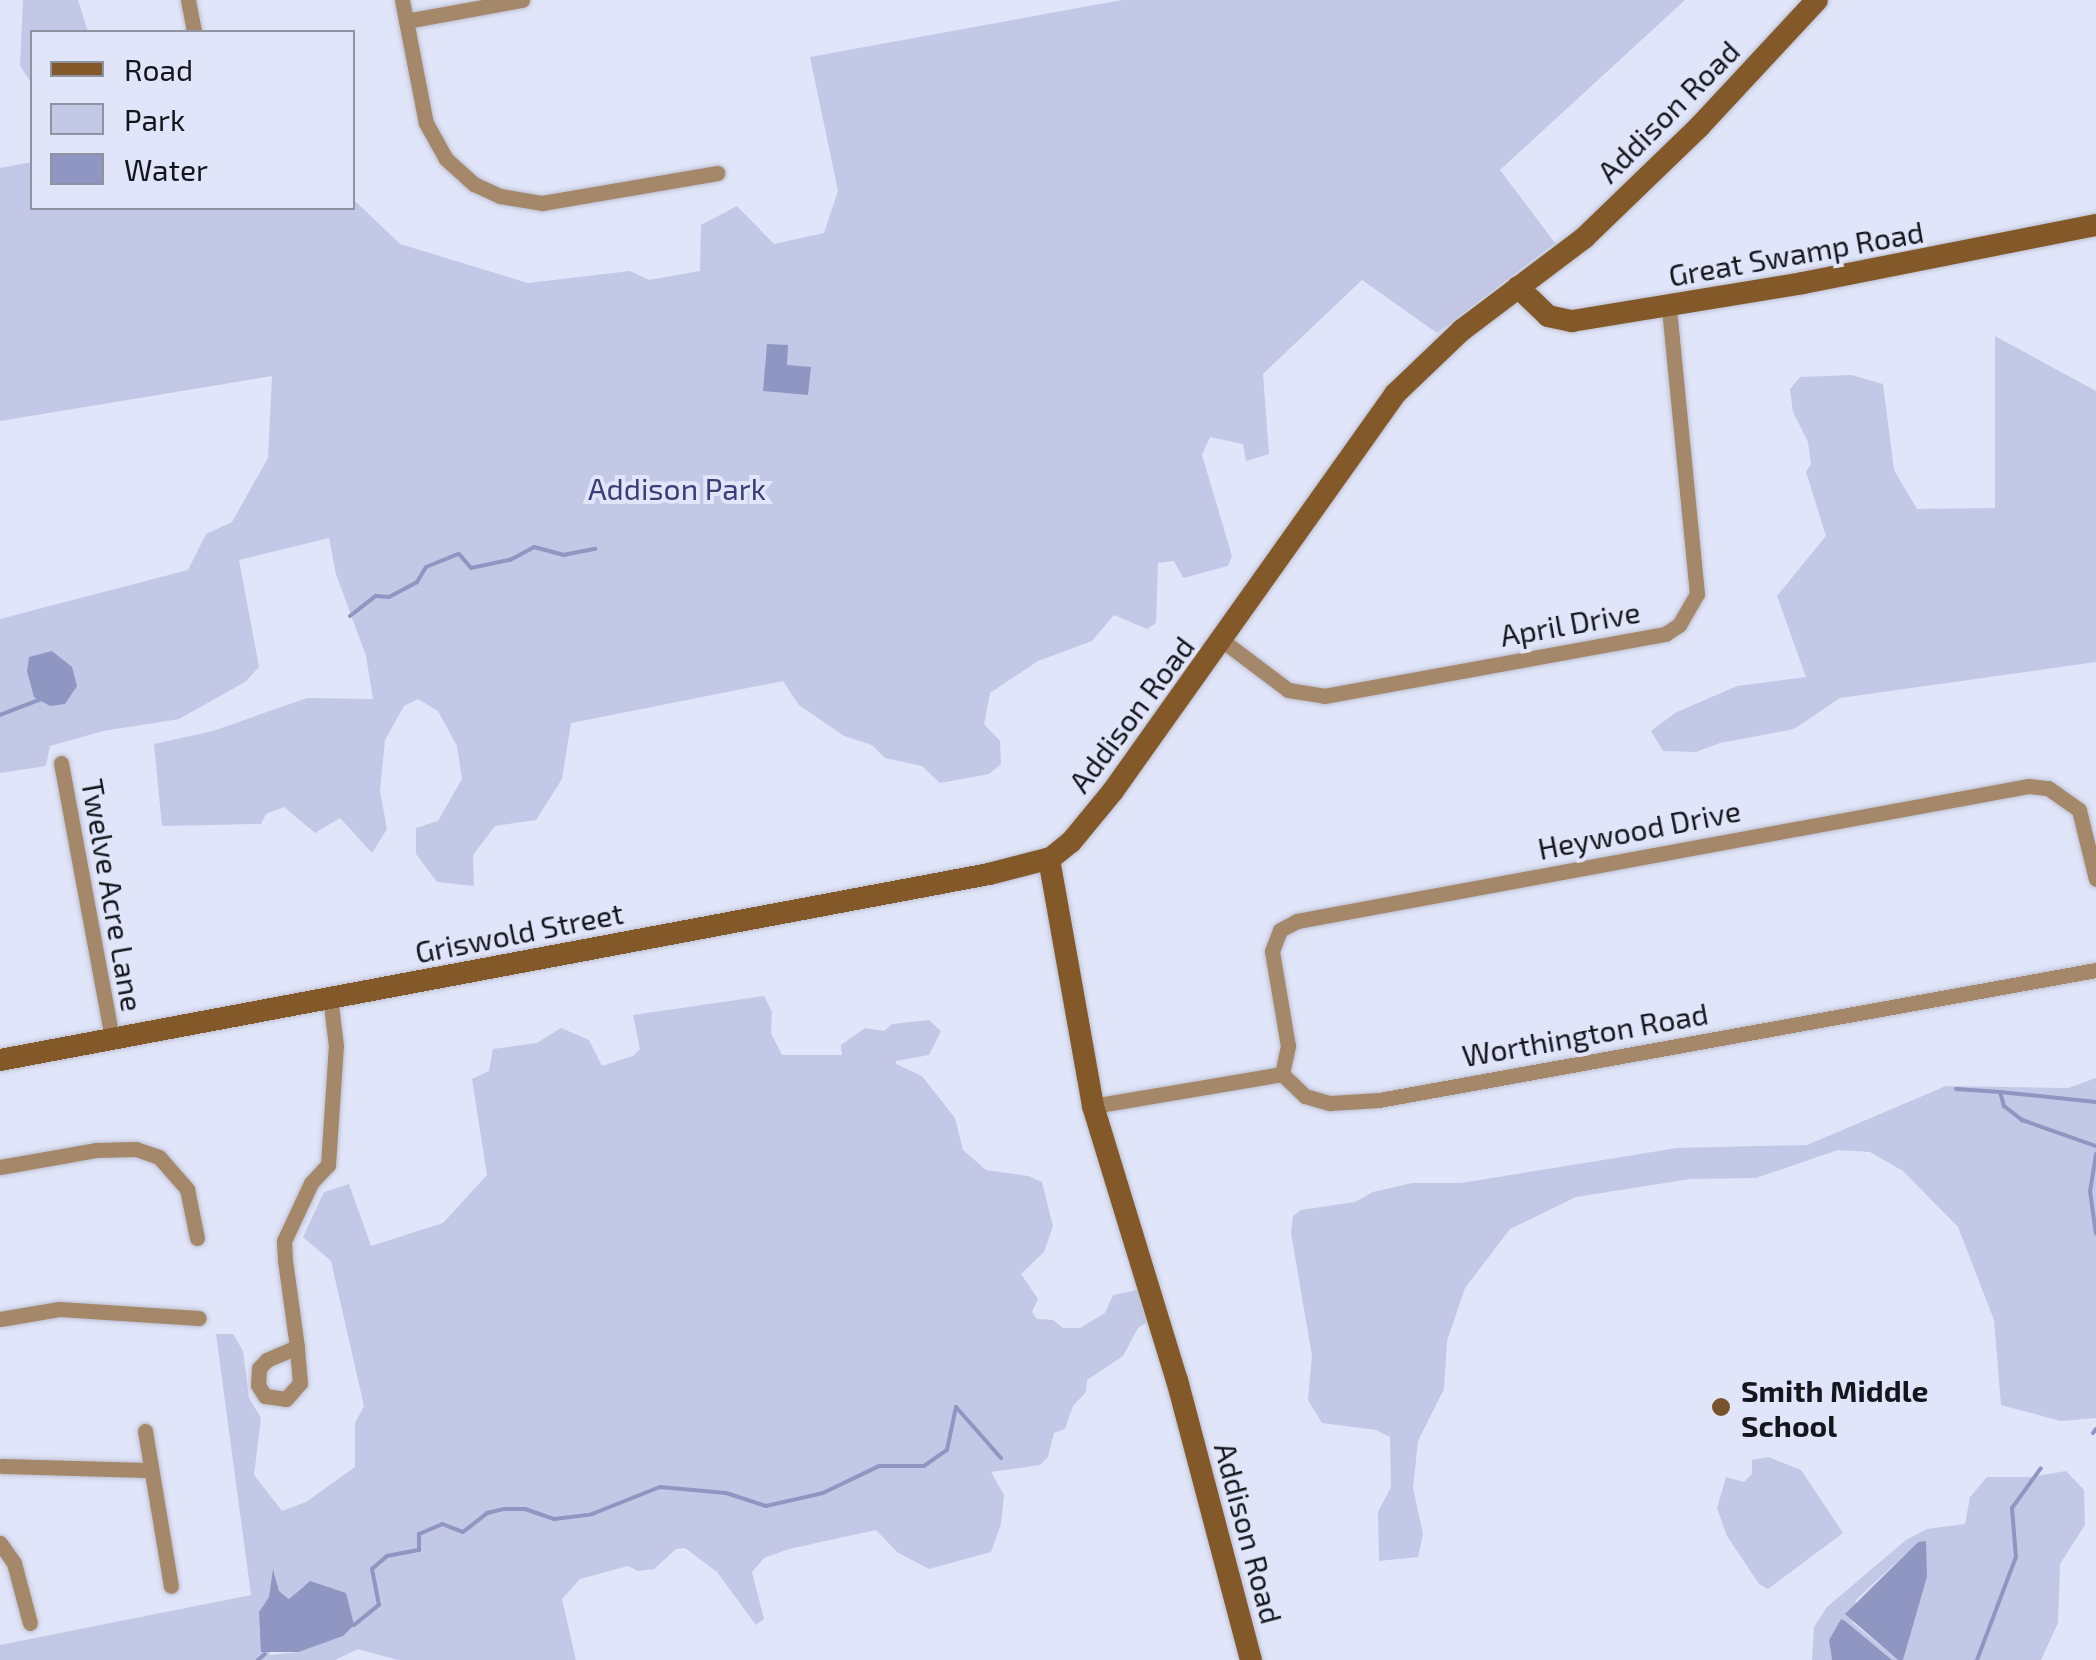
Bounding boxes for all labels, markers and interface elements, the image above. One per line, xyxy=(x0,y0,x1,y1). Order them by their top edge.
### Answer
legend xyxy=(30,30,355,210)
street label: Addison Road xyxy=(1590,33,1746,189)
text: Road xyxy=(124,51,193,87)
text: Park xyxy=(124,101,185,137)
text: Water xyxy=(124,151,208,187)
street label: Great Swamp Road xyxy=(1666,213,1926,293)
park label: Addison Park xyxy=(588,470,766,506)
street label: April Drive xyxy=(1497,593,1643,653)
street label: Addison Road xyxy=(1061,629,1201,799)
street label: Twelve Acre Lane xyxy=(75,776,151,1014)
street label: Heywood Drive xyxy=(1535,792,1743,866)
street label: Griswold Street xyxy=(412,894,626,970)
street label: Worthington Road xyxy=(1459,995,1711,1073)
place label: Smith Middle School xyxy=(1741,1372,1928,1442)
marker: Smith Middle School xyxy=(1710,1396,1732,1418)
street label: Addison Road xyxy=(1208,1439,1290,1627)

